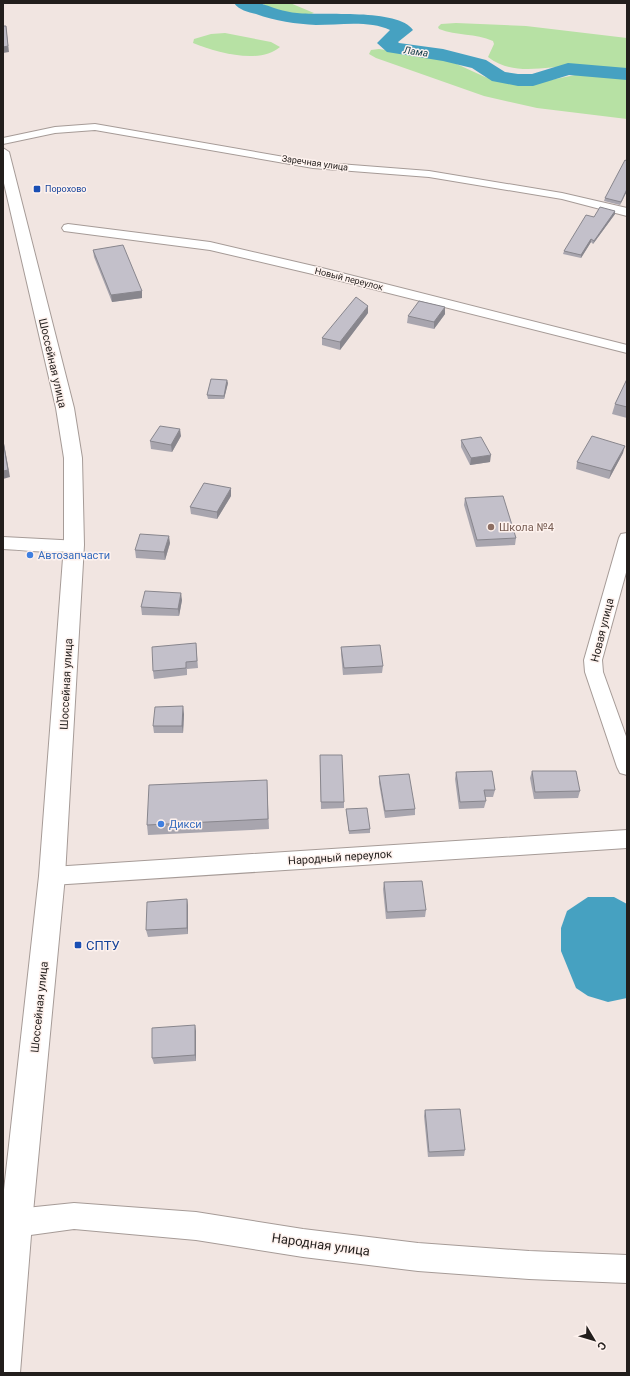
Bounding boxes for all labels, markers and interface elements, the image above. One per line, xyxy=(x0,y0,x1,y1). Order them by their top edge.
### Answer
water label: Лама xyxy=(402,44,429,59)
street label: Заречная улица xyxy=(281,153,349,173)
marker: Порохово xyxy=(32,184,42,194)
place label: Порохово xyxy=(45,184,86,194)
street label: Новый переулок xyxy=(314,266,384,292)
street label: Шоссейная улица xyxy=(36,317,69,409)
place label: Школа №4 xyxy=(499,521,554,534)
marker: Школа №4 xyxy=(486,522,496,532)
place label: Автозапчасти xyxy=(38,549,110,562)
marker: Автозапчасти xyxy=(25,550,35,560)
street label: Новая улица xyxy=(588,597,617,663)
street label: Шоссейная улица xyxy=(58,638,75,730)
place label: Дикси xyxy=(169,818,202,831)
marker: Дикси xyxy=(156,819,166,829)
street label: Народный переулок xyxy=(288,847,392,868)
place label: СПТУ xyxy=(86,938,120,953)
marker: СПТУ xyxy=(73,940,83,950)
street label: Шоссейная улица xyxy=(28,961,51,1053)
street label: Народная улица xyxy=(271,1230,371,1259)
north arrow xyxy=(574,1320,614,1360)
text: С xyxy=(594,1339,609,1353)

